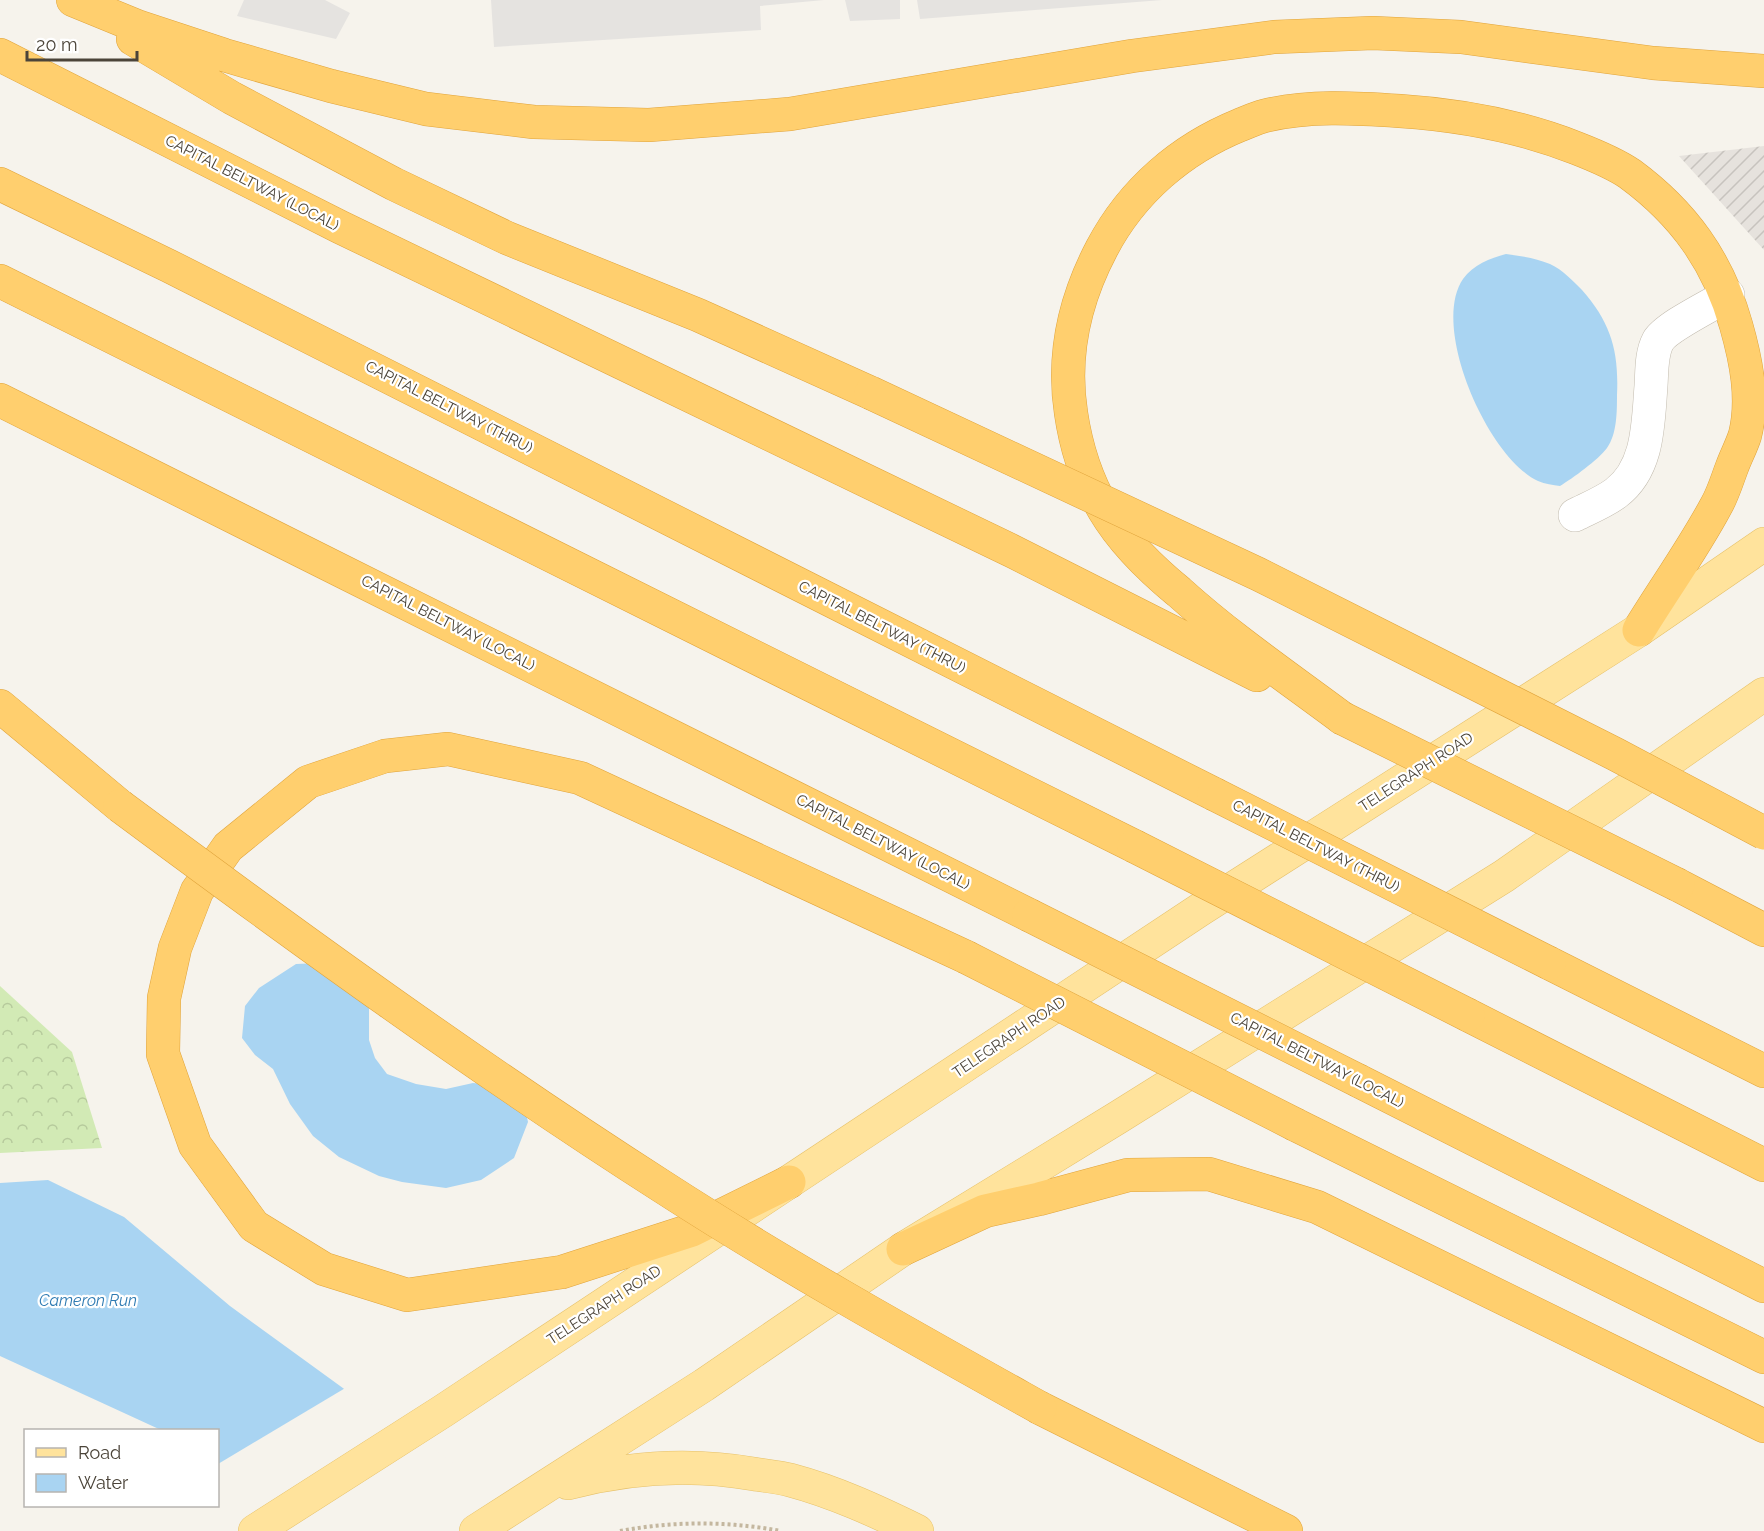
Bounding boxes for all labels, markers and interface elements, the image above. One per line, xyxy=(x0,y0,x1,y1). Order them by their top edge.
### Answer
scale bar xyxy=(27,24,136,62)
text: 20 m xyxy=(36,34,78,55)
street label: CAPITAL BELTWAY (LOCAL) xyxy=(162,131,342,235)
street label: CAPITAL BELTWAY (THRU) xyxy=(362,357,536,457)
street label: CAPITAL BELTWAY (LOCAL) xyxy=(358,571,538,675)
street label: CAPITAL BELTWAY (THRU) xyxy=(795,577,969,677)
street label: TELEGRAPH ROAD xyxy=(1356,728,1477,816)
street label: CAPITAL BELTWAY (LOCAL) xyxy=(793,790,973,894)
street label: CAPITAL BELTWAY (THRU) xyxy=(1229,796,1403,896)
street label: TELEGRAPH ROAD xyxy=(949,992,1069,1081)
street label: CAPITAL BELTWAY (LOCAL) xyxy=(1227,1008,1407,1112)
street label: TELEGRAPH ROAD xyxy=(544,1261,665,1349)
water label: Cameron Run xyxy=(39,1291,137,1310)
legend xyxy=(24,1429,219,1507)
text: Road xyxy=(78,1442,121,1463)
text: Water xyxy=(78,1472,129,1493)

